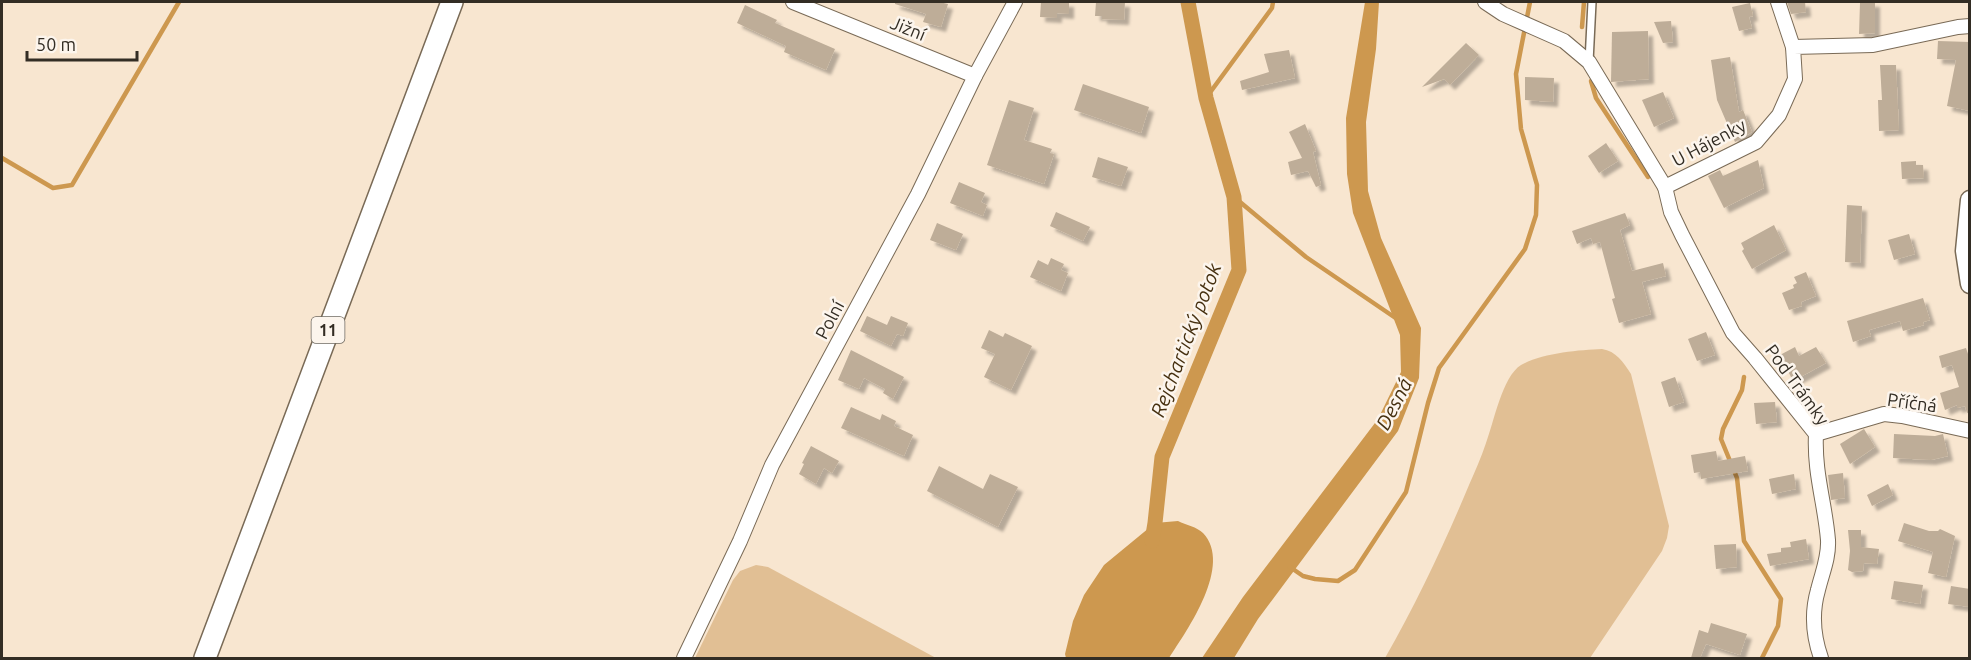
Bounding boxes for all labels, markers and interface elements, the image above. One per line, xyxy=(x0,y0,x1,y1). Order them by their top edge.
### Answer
street label: Jižní xyxy=(888,12,929,44)
scale bar xyxy=(27,24,136,62)
text: 50 m xyxy=(36,34,76,54)
street label: U Hájenky xyxy=(1668,114,1749,170)
water label: Rejchartický potok xyxy=(1146,259,1226,420)
street label: Polní xyxy=(811,296,848,342)
road number: 11 xyxy=(312,317,344,343)
street label: Pod Trámky xyxy=(1762,340,1834,429)
water label: Desná xyxy=(1371,374,1416,433)
street label: Příčná xyxy=(1886,389,1938,415)

